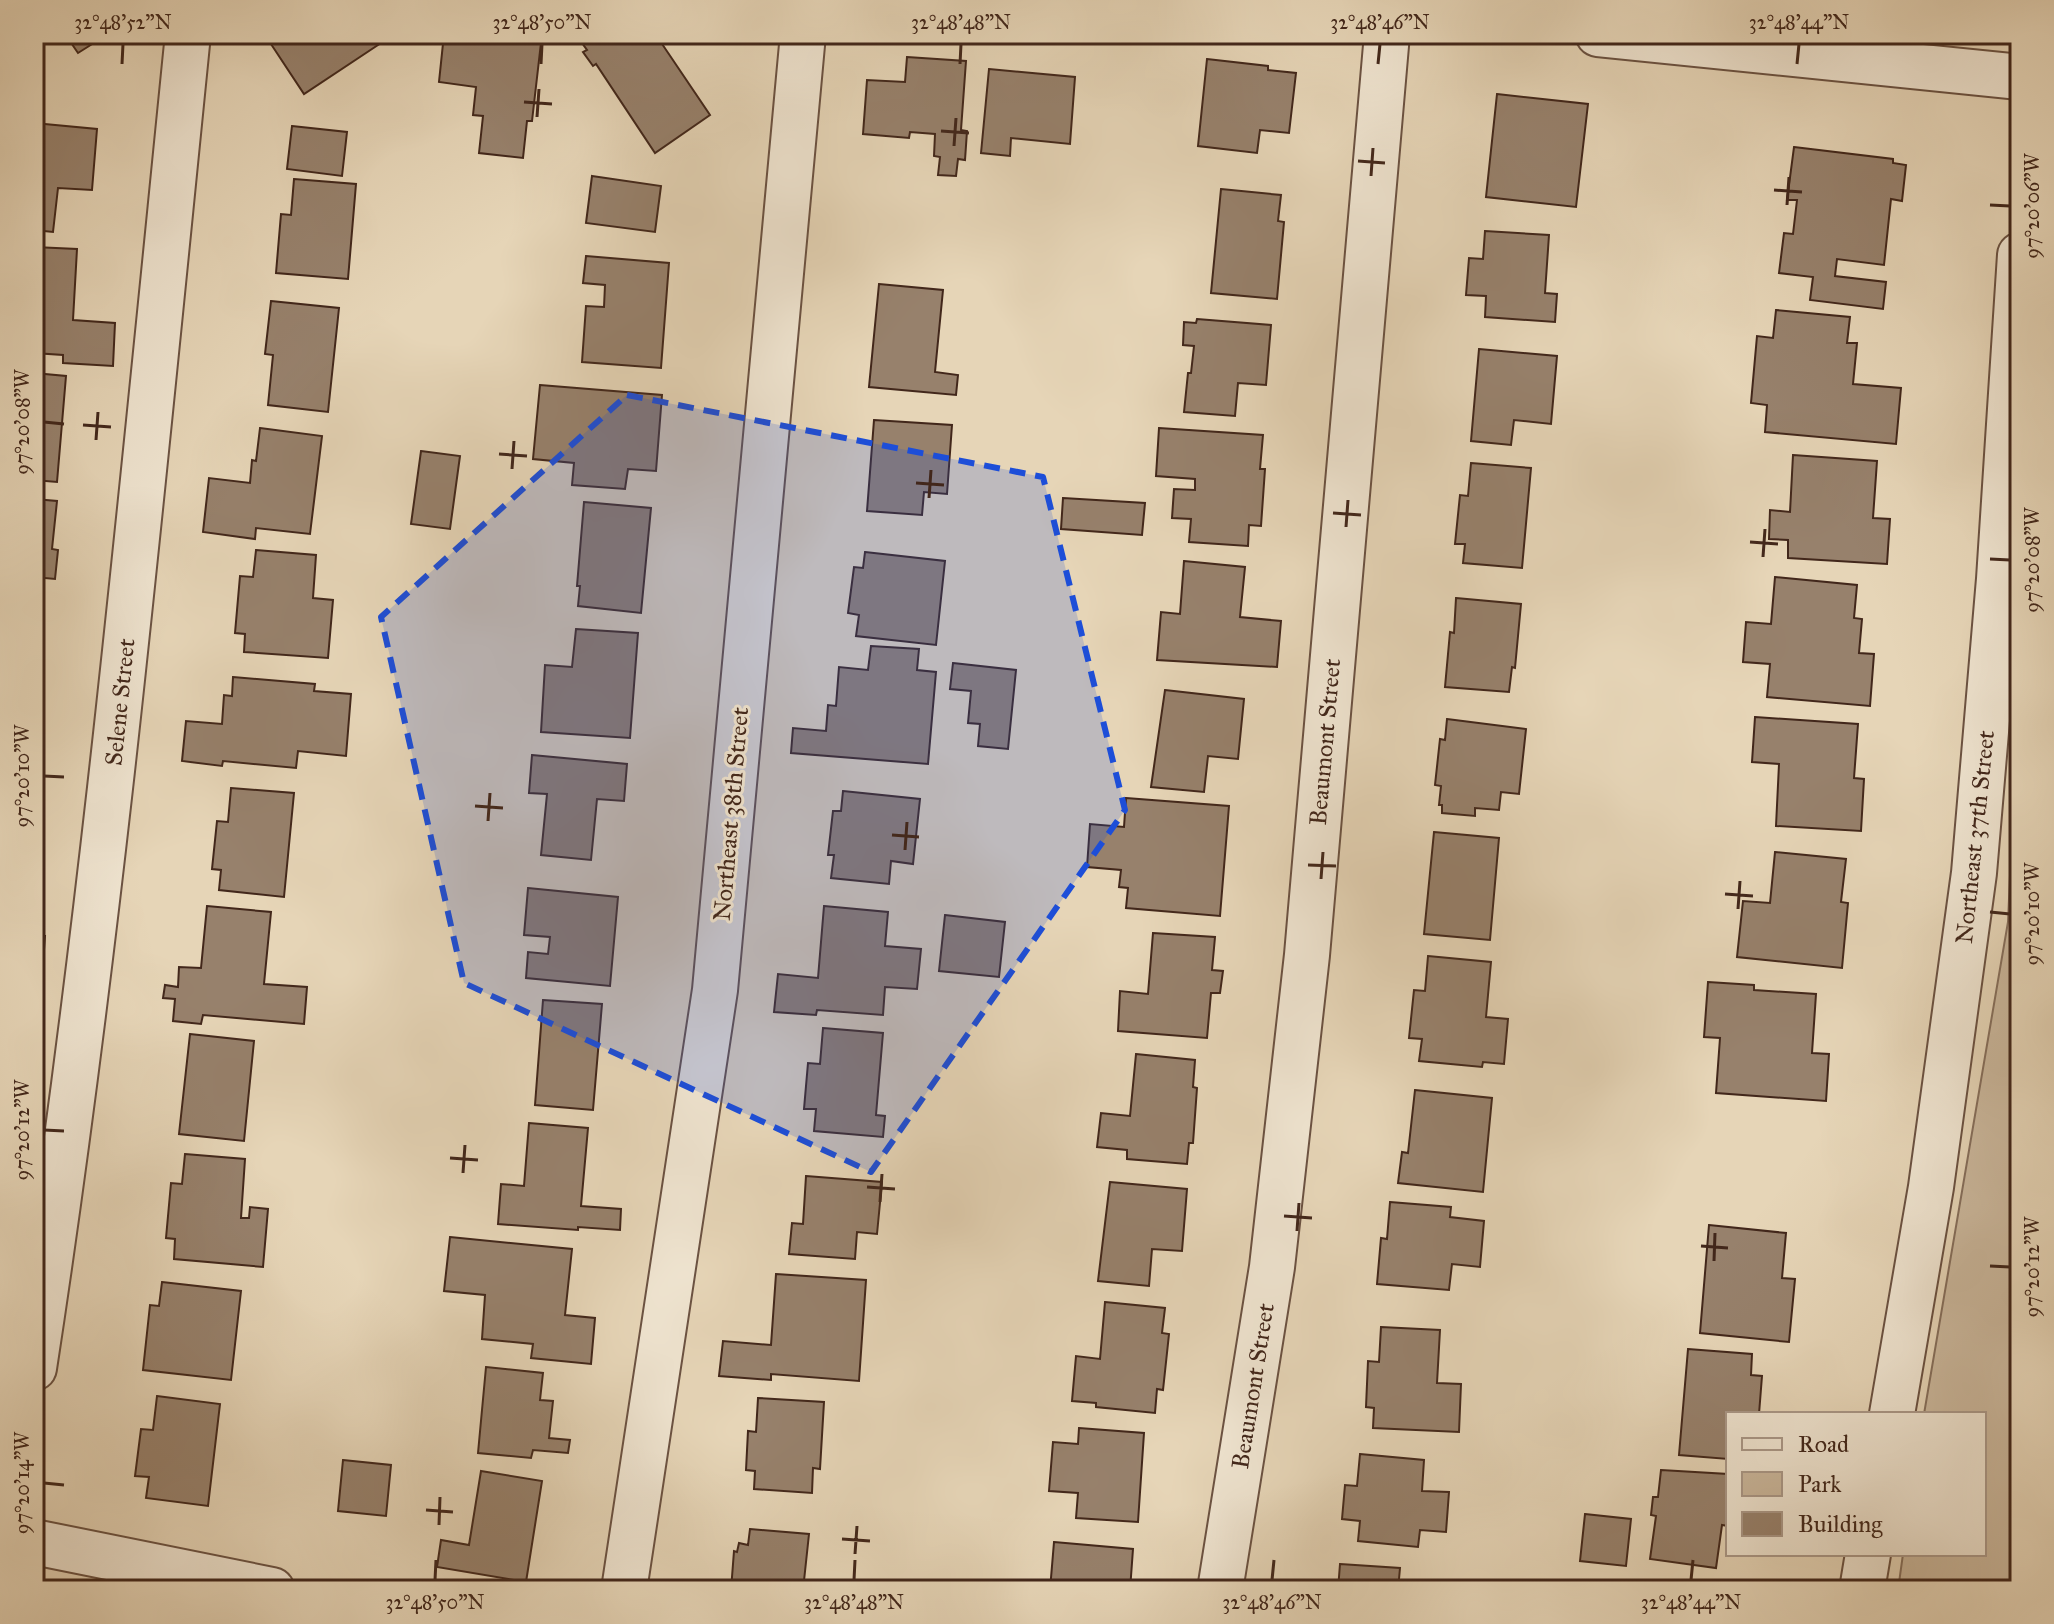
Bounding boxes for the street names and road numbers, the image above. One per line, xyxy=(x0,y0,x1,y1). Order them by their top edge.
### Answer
street label: Selene Street xyxy=(98,636,142,767)
street label: Beaumont Street xyxy=(1303,657,1347,827)
street label: Northeast 38th Street xyxy=(707,705,755,922)
street label: Northeast 37th Street xyxy=(1949,728,2001,945)
street label: Beaumont Street xyxy=(1225,1301,1281,1471)

